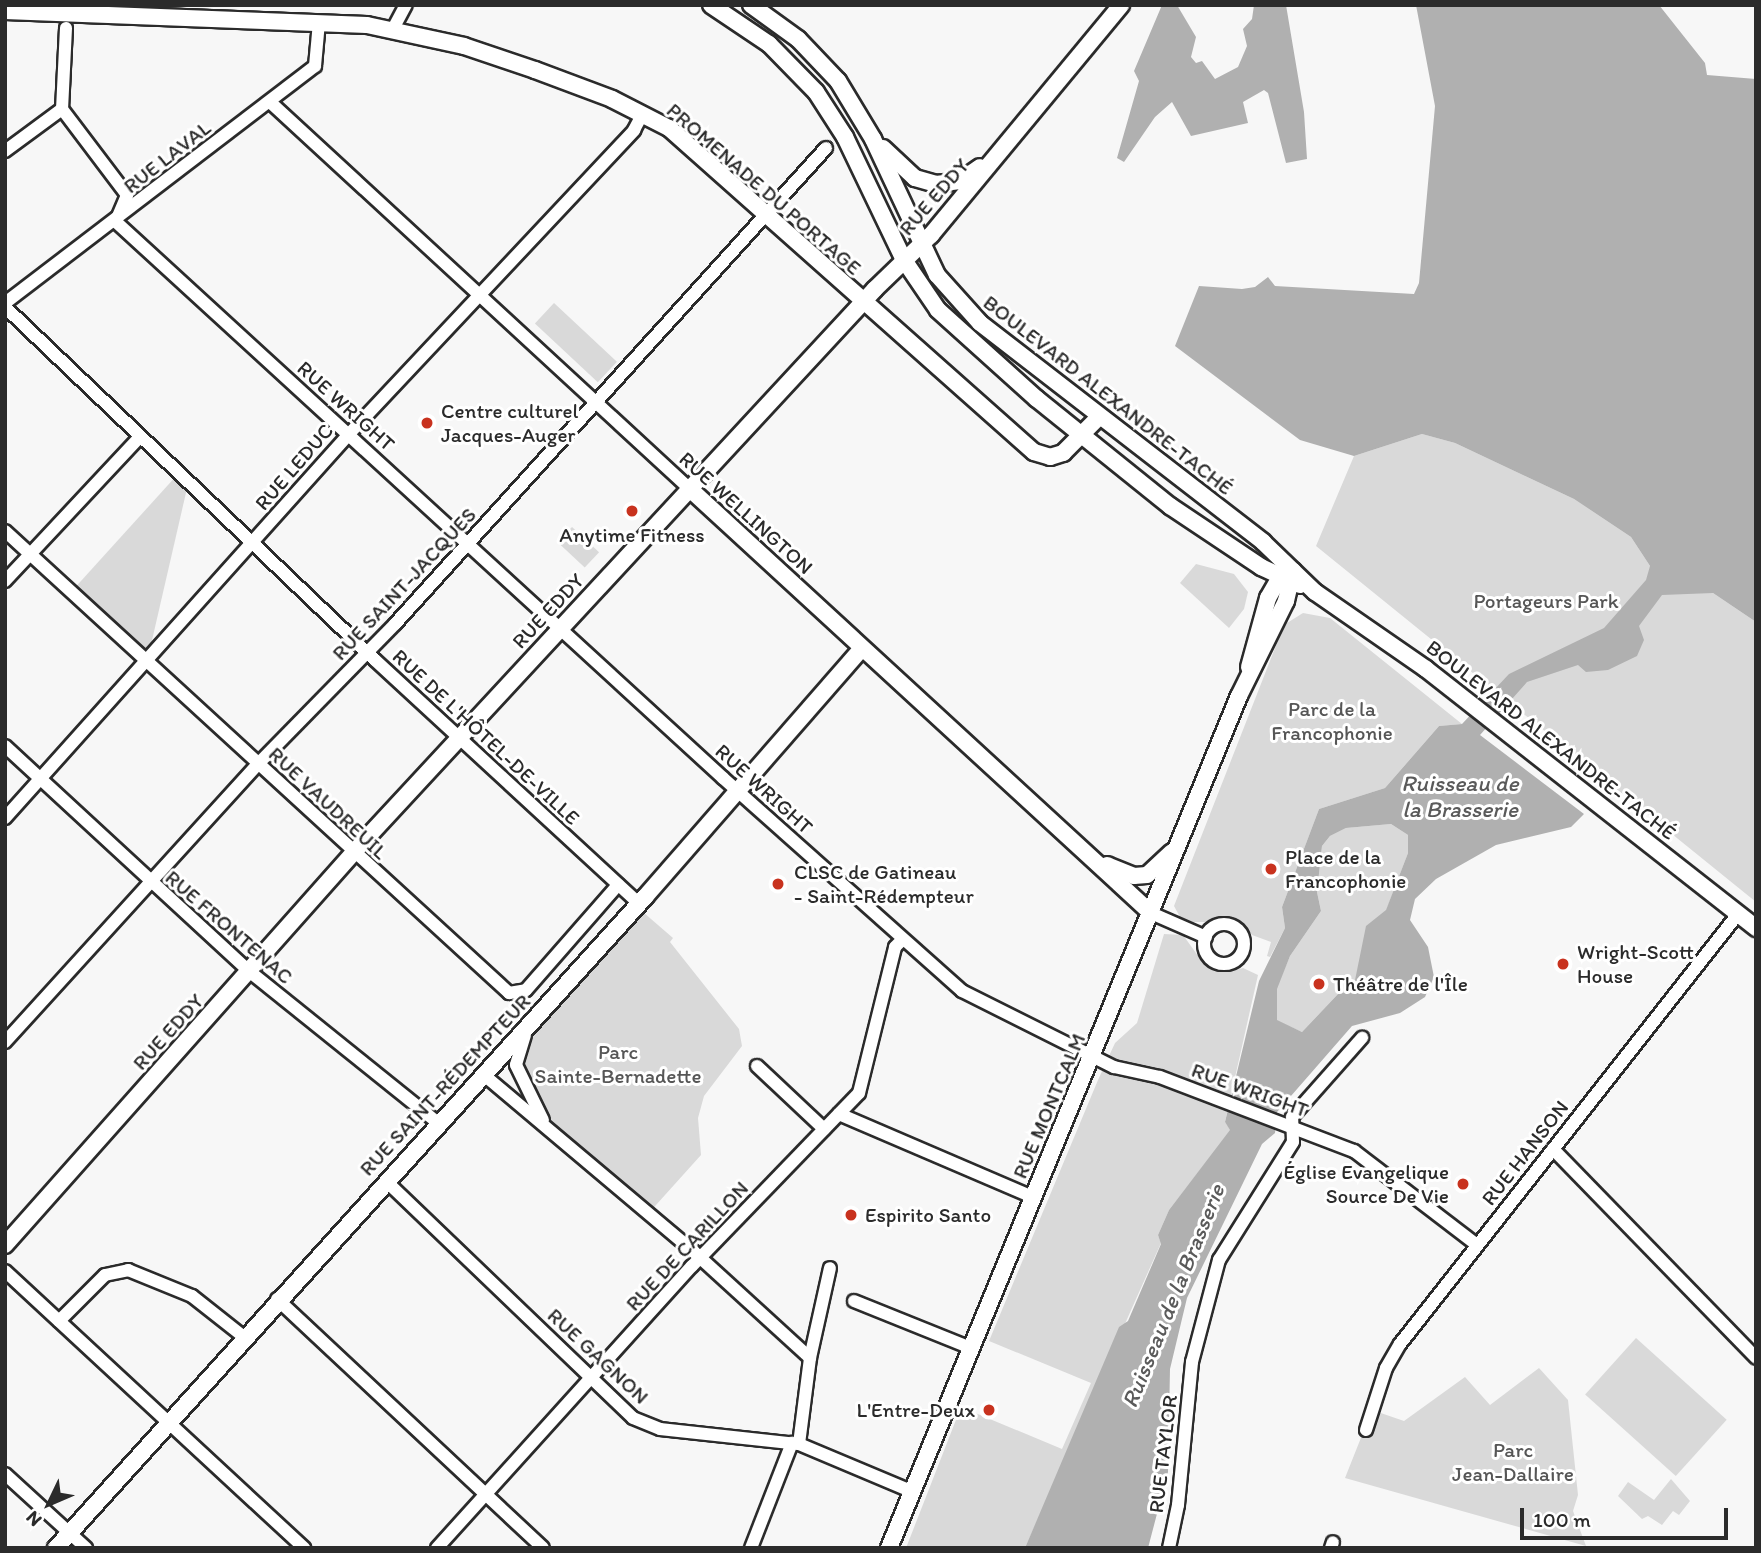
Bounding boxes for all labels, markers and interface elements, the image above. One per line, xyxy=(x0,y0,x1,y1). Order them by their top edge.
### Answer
street label: PROMENADE DU PORTAGE xyxy=(661,98,867,280)
street label: RUE LAVAL xyxy=(118,115,216,199)
street label: RUE EDDY xyxy=(894,153,974,241)
street label: BOULEVARD ALEXANDRE-TACHÉ xyxy=(978,290,1238,500)
street label: RUE WRIGHT xyxy=(292,356,400,456)
place label: Centre culturel Jacques-Auger xyxy=(441,398,578,448)
marker: Centre culturel Jacques-Auger xyxy=(419,415,435,431)
street label: RUE LEDUC xyxy=(250,419,338,515)
street label: RUE WELLINGTON xyxy=(675,447,817,579)
street label: RUE SAINT-JACQUES xyxy=(327,503,481,665)
marker: Anytime Fitness xyxy=(624,503,640,519)
place label: Anytime Fitness xyxy=(560,522,704,548)
street label: RUE EDDY xyxy=(507,568,589,654)
park label: Portageurs Park xyxy=(1474,588,1618,614)
street label: BOULEVARD ALEXANDRE-TACHÉ xyxy=(1421,635,1681,845)
street label: RUE DE L'HÔTEL-DE-VILLE xyxy=(387,644,585,830)
park label: Parc de la Francophonie xyxy=(1271,696,1393,746)
street label: RUE WRIGHT xyxy=(710,739,818,839)
street label: RUE VAUDREUIL xyxy=(265,743,391,863)
water label: Ruisseau de la Brasserie xyxy=(1401,769,1519,823)
place label: Place de la Francophonie xyxy=(1285,844,1406,894)
place label: CLSC de Gatineau - Saint-Rédempteur xyxy=(794,859,974,909)
marker: Place de la Francophonie xyxy=(1263,861,1279,877)
street label: RUE FRONTENAC xyxy=(160,865,298,989)
marker: CLSC de Gatineau - Saint-Rédempteur xyxy=(768,874,788,894)
place label: Wright-Scott House xyxy=(1577,939,1694,989)
marker: Wright-Scott House xyxy=(1555,956,1571,972)
place label: Théâtre de l'Île xyxy=(1333,971,1468,997)
marker: Théâtre de l'Île xyxy=(1311,976,1327,992)
street label: RUE EDDY xyxy=(127,989,209,1075)
street label: RUE SAINT-RÉDEMPTEUR xyxy=(355,990,535,1180)
street label: RUE MONTCALM xyxy=(1007,1030,1091,1182)
park label: Parc Sainte-Bernadette xyxy=(535,1039,701,1089)
street label: RUE WRIGHT xyxy=(1188,1057,1312,1123)
street label: RUE HANSON xyxy=(1476,1095,1574,1211)
place label: Église Evangelique Source De Vie xyxy=(1284,1159,1449,1209)
street label: RUE DE CARILLON xyxy=(620,1176,754,1316)
marker: Église Evangelique Source De Vie xyxy=(1455,1176,1471,1192)
water label: Ruisseau de la Brasserie xyxy=(1115,1180,1231,1412)
place label: Espirito Santo xyxy=(865,1202,992,1228)
marker: Espirito Santo xyxy=(843,1207,859,1223)
street label: RUE GAGNON xyxy=(542,1303,654,1409)
street label: RUE TAYLOR xyxy=(1143,1394,1183,1514)
place label: L'Entre-Deux xyxy=(857,1397,975,1423)
marker: L'Entre-Deux xyxy=(981,1402,997,1418)
park label: Parc Jean-Dallaire xyxy=(1452,1437,1574,1487)
north arrow xyxy=(14,1469,84,1539)
scale bar xyxy=(1523,1494,1731,1538)
text: N xyxy=(21,1506,46,1532)
text: 100 m xyxy=(1533,1507,1591,1532)

